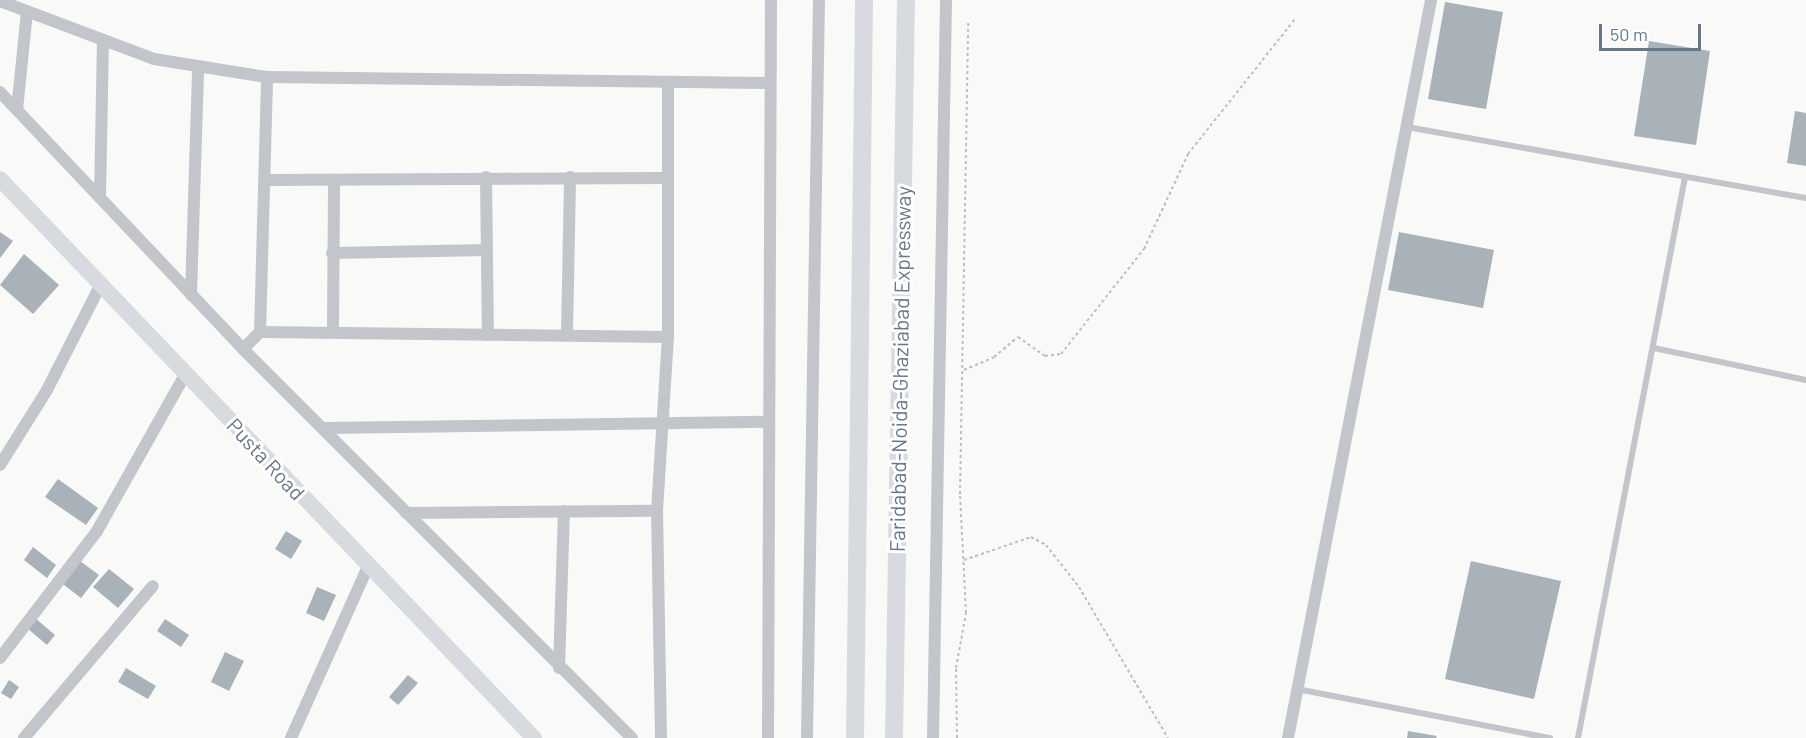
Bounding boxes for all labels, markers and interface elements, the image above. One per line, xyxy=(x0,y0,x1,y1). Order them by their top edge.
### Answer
scale bar xyxy=(1602,12,1704,50)
text: 50 m xyxy=(1610,23,1648,45)
street label: Faridabad-Noida-Ghaziabad Expressway xyxy=(884,186,916,552)
street label: Pusta Road xyxy=(222,413,310,505)

